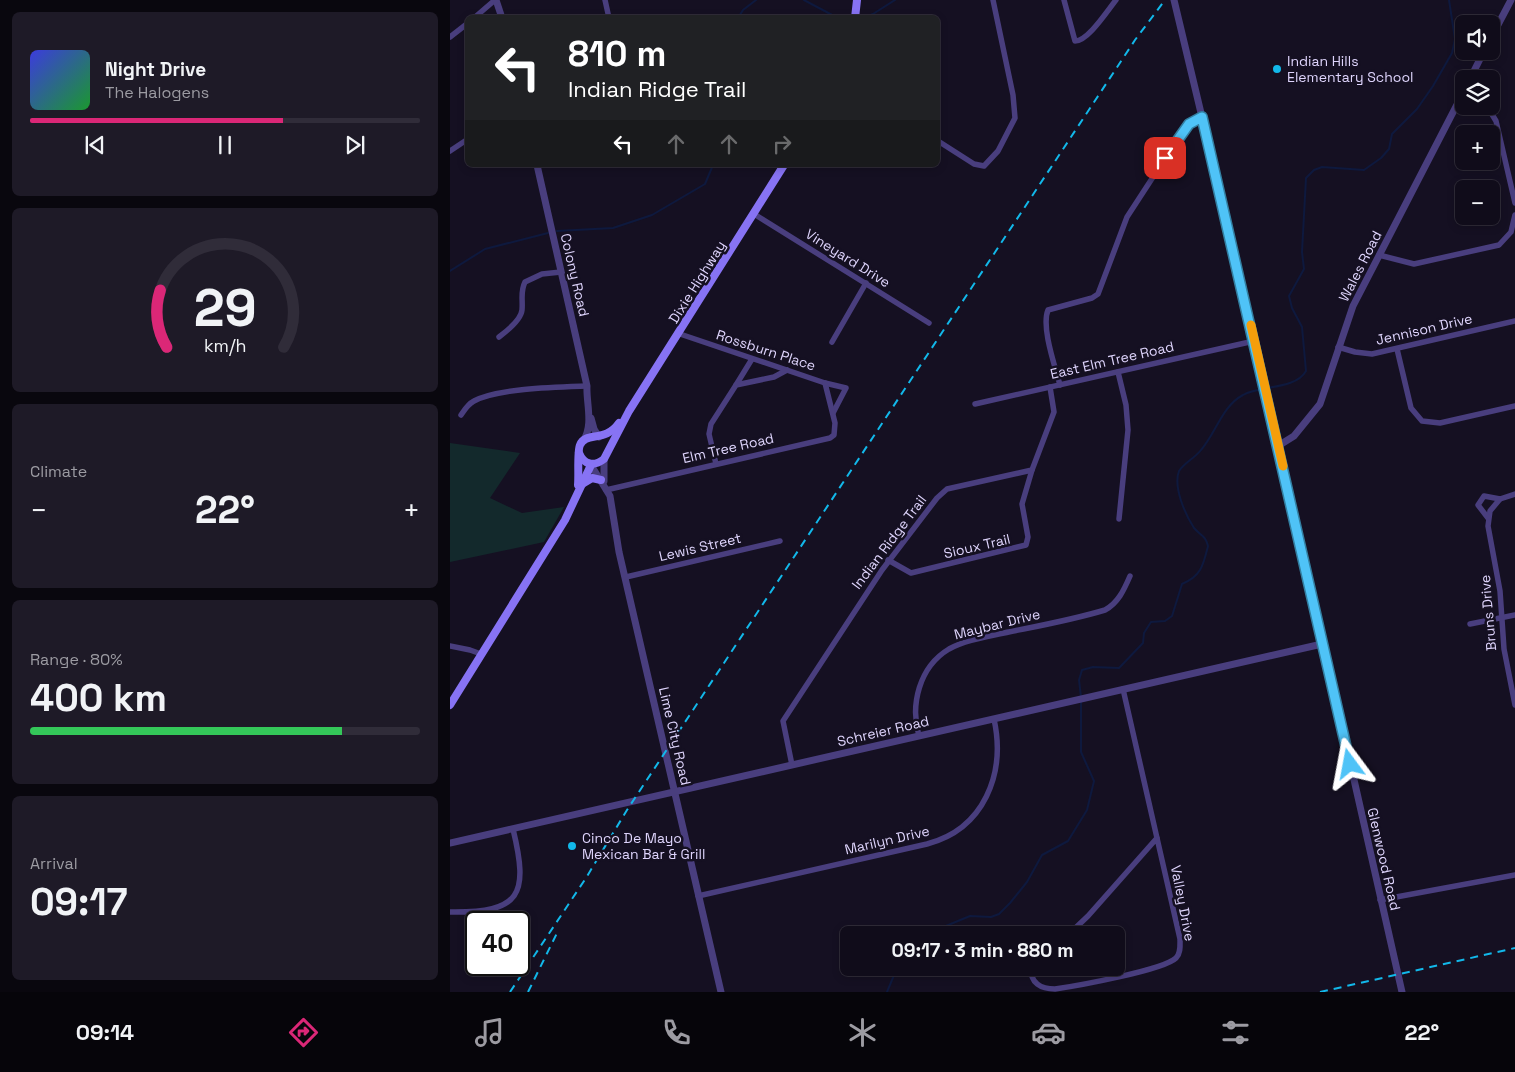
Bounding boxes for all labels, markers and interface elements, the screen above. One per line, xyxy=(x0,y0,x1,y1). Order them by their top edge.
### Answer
map controls xyxy=(1455,15,1500,225)
button: sound xyxy=(1455,15,1500,60)
text: 810 m xyxy=(568,32,666,76)
icon: left xyxy=(485,35,550,100)
place label: Indian Hills Elementary School xyxy=(1287,52,1413,86)
text: Night Drive xyxy=(105,57,206,82)
marker: Indian Hills Elementary School xyxy=(1271,63,1283,75)
button: layers xyxy=(1455,70,1500,115)
text: Indian Ridge Trail xyxy=(568,75,747,103)
text: The Halogens xyxy=(105,82,209,103)
button: + xyxy=(1455,125,1500,170)
icon: left xyxy=(609,130,637,158)
icon: ahead xyxy=(662,130,690,158)
icon: ahead xyxy=(715,130,743,158)
icon: right xyxy=(768,130,796,158)
icon: previous xyxy=(81,131,109,159)
icon: pause xyxy=(211,131,239,159)
icon: next xyxy=(341,131,369,159)
pin xyxy=(1144,137,1186,179)
icon: arrive xyxy=(1151,144,1179,172)
button: − xyxy=(1455,180,1500,225)
street label: Vineyard Drive xyxy=(802,225,894,291)
street label: Wales Road xyxy=(1334,228,1386,304)
street label: Colony Road xyxy=(557,232,593,318)
street label: Dixie Highway xyxy=(664,237,730,327)
text: 29 xyxy=(194,275,256,341)
street label: Jennison Drive xyxy=(1374,309,1474,349)
street label: Rossburn Place xyxy=(714,325,818,375)
text: km/h xyxy=(204,334,246,357)
street label: East Elm Tree Road xyxy=(1048,337,1176,383)
street label: Elm Tree Road xyxy=(681,429,775,467)
text: Climate xyxy=(30,461,87,482)
text: 22° xyxy=(195,486,255,534)
street label: Indian Ridge Trail xyxy=(848,491,930,593)
text: − xyxy=(30,492,47,528)
text: + xyxy=(403,492,420,528)
street label: Lewis Street xyxy=(657,529,743,565)
street label: Sioux Trail xyxy=(942,530,1012,562)
street label: Bruns Drive xyxy=(1476,574,1500,652)
street label: Maybar Drive xyxy=(952,605,1042,643)
text: Range · 80% xyxy=(30,649,123,670)
text: 400 km xyxy=(30,674,167,722)
street label: Lime City Road xyxy=(655,685,695,787)
street label: Schreier Road xyxy=(835,712,931,750)
position arrow xyxy=(1323,737,1375,789)
street label: Glenwood Road xyxy=(1363,806,1405,912)
street label: Marilyn Drive xyxy=(843,821,931,859)
place label: Cinco De Mayo Mexican Bar & Grill xyxy=(582,829,705,863)
marker: Cinco De Mayo Mexican Bar & Grill xyxy=(566,840,578,852)
text: Arrival xyxy=(30,853,78,874)
street label: Valley Drive xyxy=(1167,863,1199,943)
text: 09:17 xyxy=(30,878,128,926)
speed limit sign: 40 xyxy=(465,911,530,976)
text: 09:17 · 3 min · 880 m xyxy=(892,938,1073,963)
icon: directions xyxy=(286,1015,321,1050)
icon: music xyxy=(472,1015,507,1050)
icon: phone xyxy=(659,1015,694,1050)
icon: climate xyxy=(845,1015,880,1050)
icon: car xyxy=(1031,1015,1066,1050)
icon: filters xyxy=(1218,1015,1253,1050)
text: 09:14 xyxy=(76,1018,134,1046)
text: 22° xyxy=(1404,1018,1439,1046)

